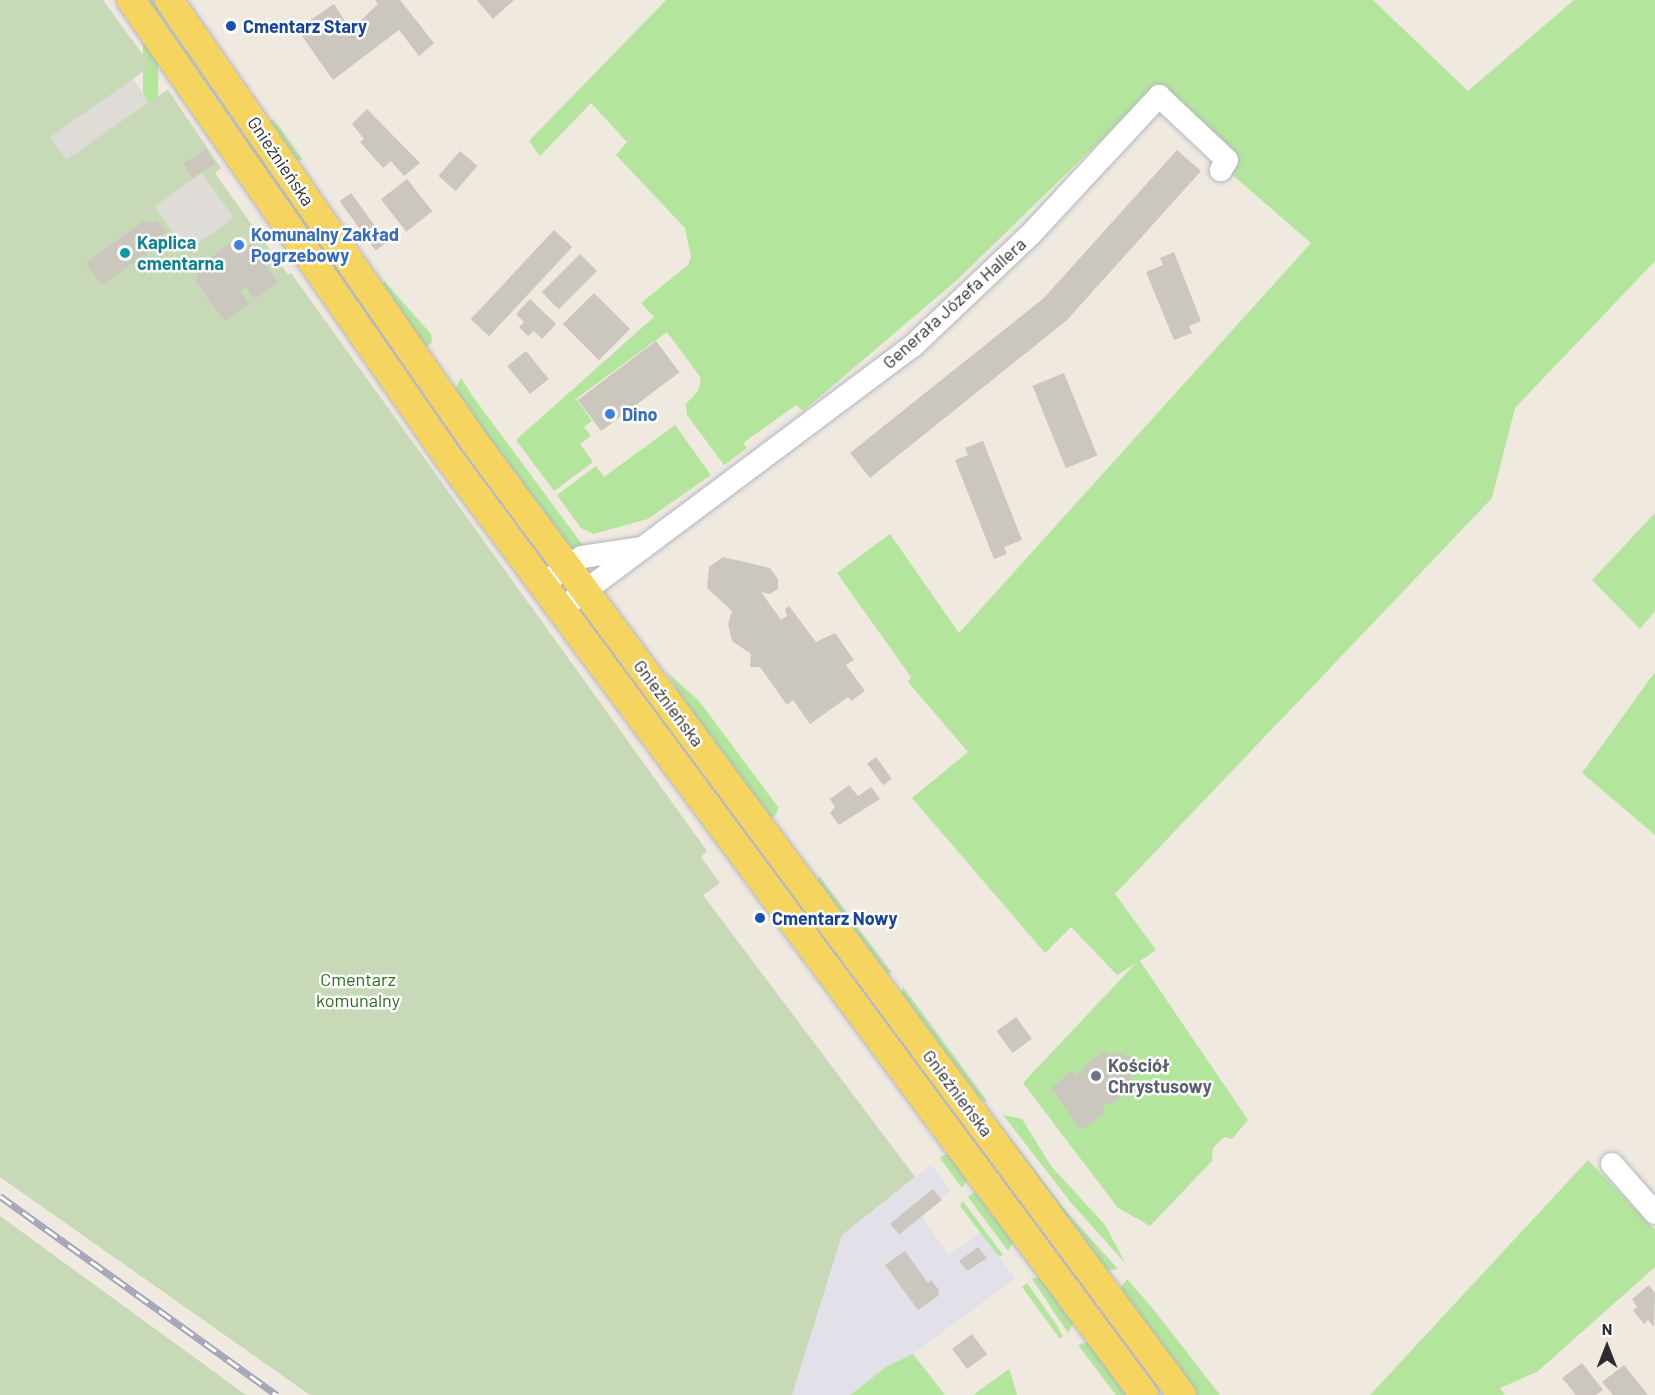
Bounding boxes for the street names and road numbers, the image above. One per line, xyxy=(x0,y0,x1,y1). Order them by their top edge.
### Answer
street label: Gnieźnieńska xyxy=(243,112,319,210)
street label: Generała Józefa Hallera xyxy=(878,233,1030,373)
street label: Gnieźnieńska xyxy=(629,655,709,751)
street label: Gnieźnieńska xyxy=(918,1045,998,1141)

